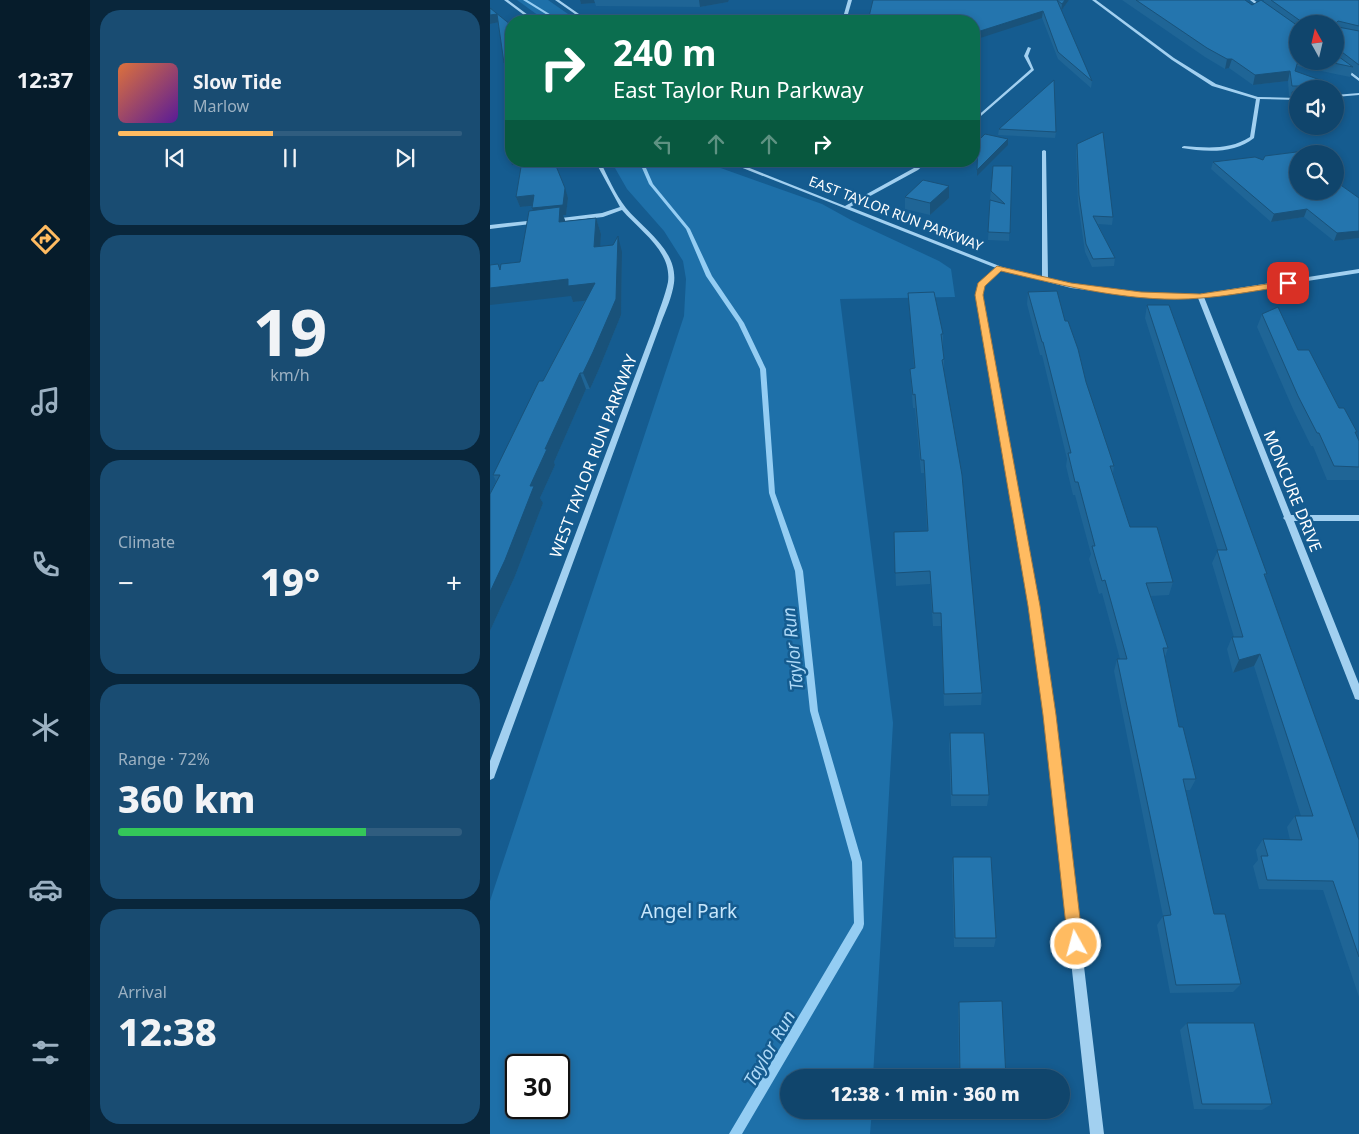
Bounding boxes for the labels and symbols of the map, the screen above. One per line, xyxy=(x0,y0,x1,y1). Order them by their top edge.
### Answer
north arrow xyxy=(1289,15,1344,70)
street label: EAST TAYLOR RUN PARKWAY xyxy=(806,171,986,255)
pin xyxy=(1267,262,1309,304)
street label: WEST TAYLOR RUN PARKWAY xyxy=(544,350,642,561)
street label: MONCURE DRIVE xyxy=(1259,427,1327,555)
water label: Taylor Run xyxy=(776,606,808,692)
park label: Angel Park xyxy=(641,898,737,924)
position arrow xyxy=(1049,917,1101,969)
water label: Taylor Run xyxy=(738,1006,800,1090)
speed limit sign: 30 xyxy=(505,1054,570,1119)

